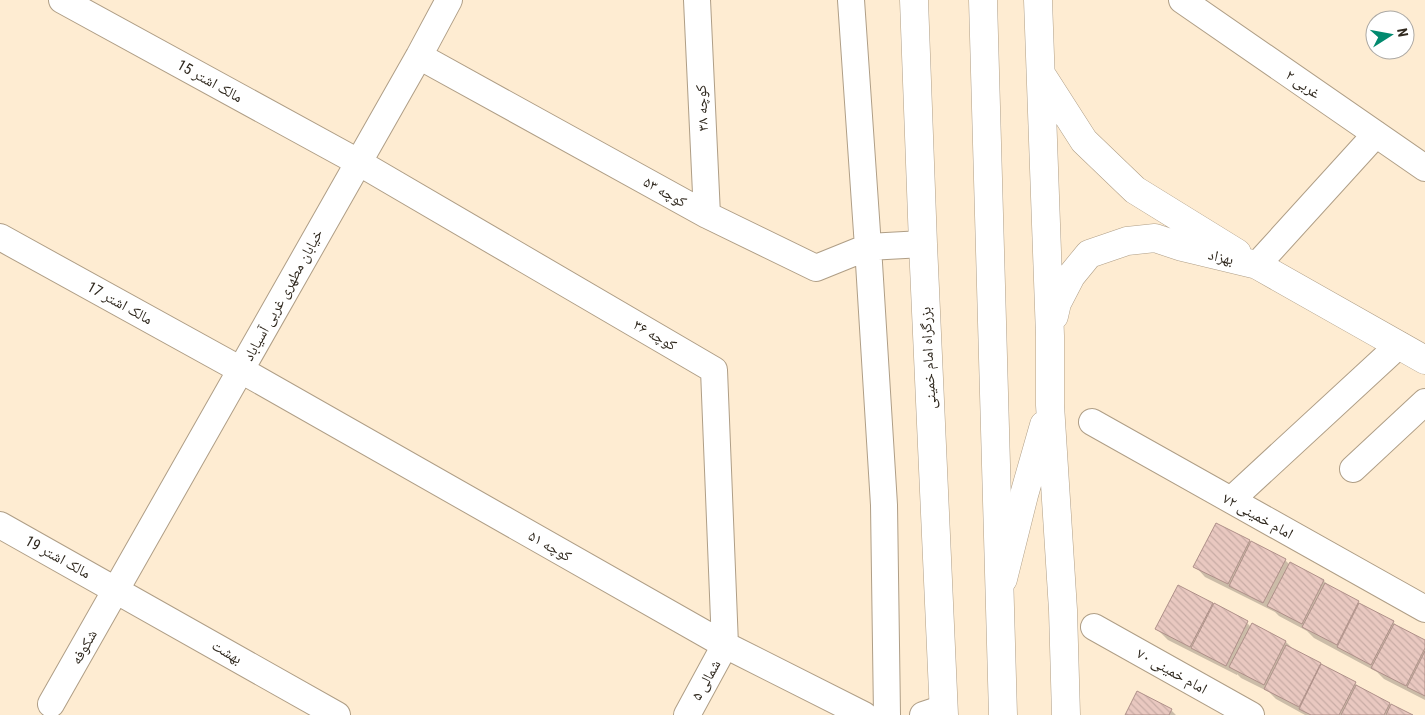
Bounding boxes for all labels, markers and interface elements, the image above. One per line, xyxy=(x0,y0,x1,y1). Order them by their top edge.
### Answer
north arrow xyxy=(1365,10,1415,60)
text: N xyxy=(1394,27,1411,38)
street label: مالک اشتر 15 xyxy=(174,56,246,106)
street label: غربی ۲ xyxy=(1282,66,1324,103)
street label: کوچه ۳۸ xyxy=(692,84,712,132)
street label: کوچه ۵۳ xyxy=(640,173,690,211)
street label: خیابان مطهری غربی آسیاباد xyxy=(239,226,328,365)
street label: بهزاد xyxy=(1206,245,1236,269)
street label: مالک اشتر 17 xyxy=(84,278,156,328)
street label: بزرگراه امام خمینی xyxy=(916,306,941,410)
street label: کوچه ۳۶ xyxy=(630,316,680,354)
street label: امام خمینی ۷۲ xyxy=(1219,489,1296,544)
street label: کوچه ۵۱ xyxy=(525,527,575,565)
street label: مالک اشتر 19 xyxy=(22,532,94,582)
street label: شکوفه xyxy=(67,626,101,667)
street label: بهشت xyxy=(209,636,245,668)
street label: امام خمینی ۷۰ xyxy=(1133,644,1210,699)
street label: ۵ شمالی xyxy=(688,656,725,704)

